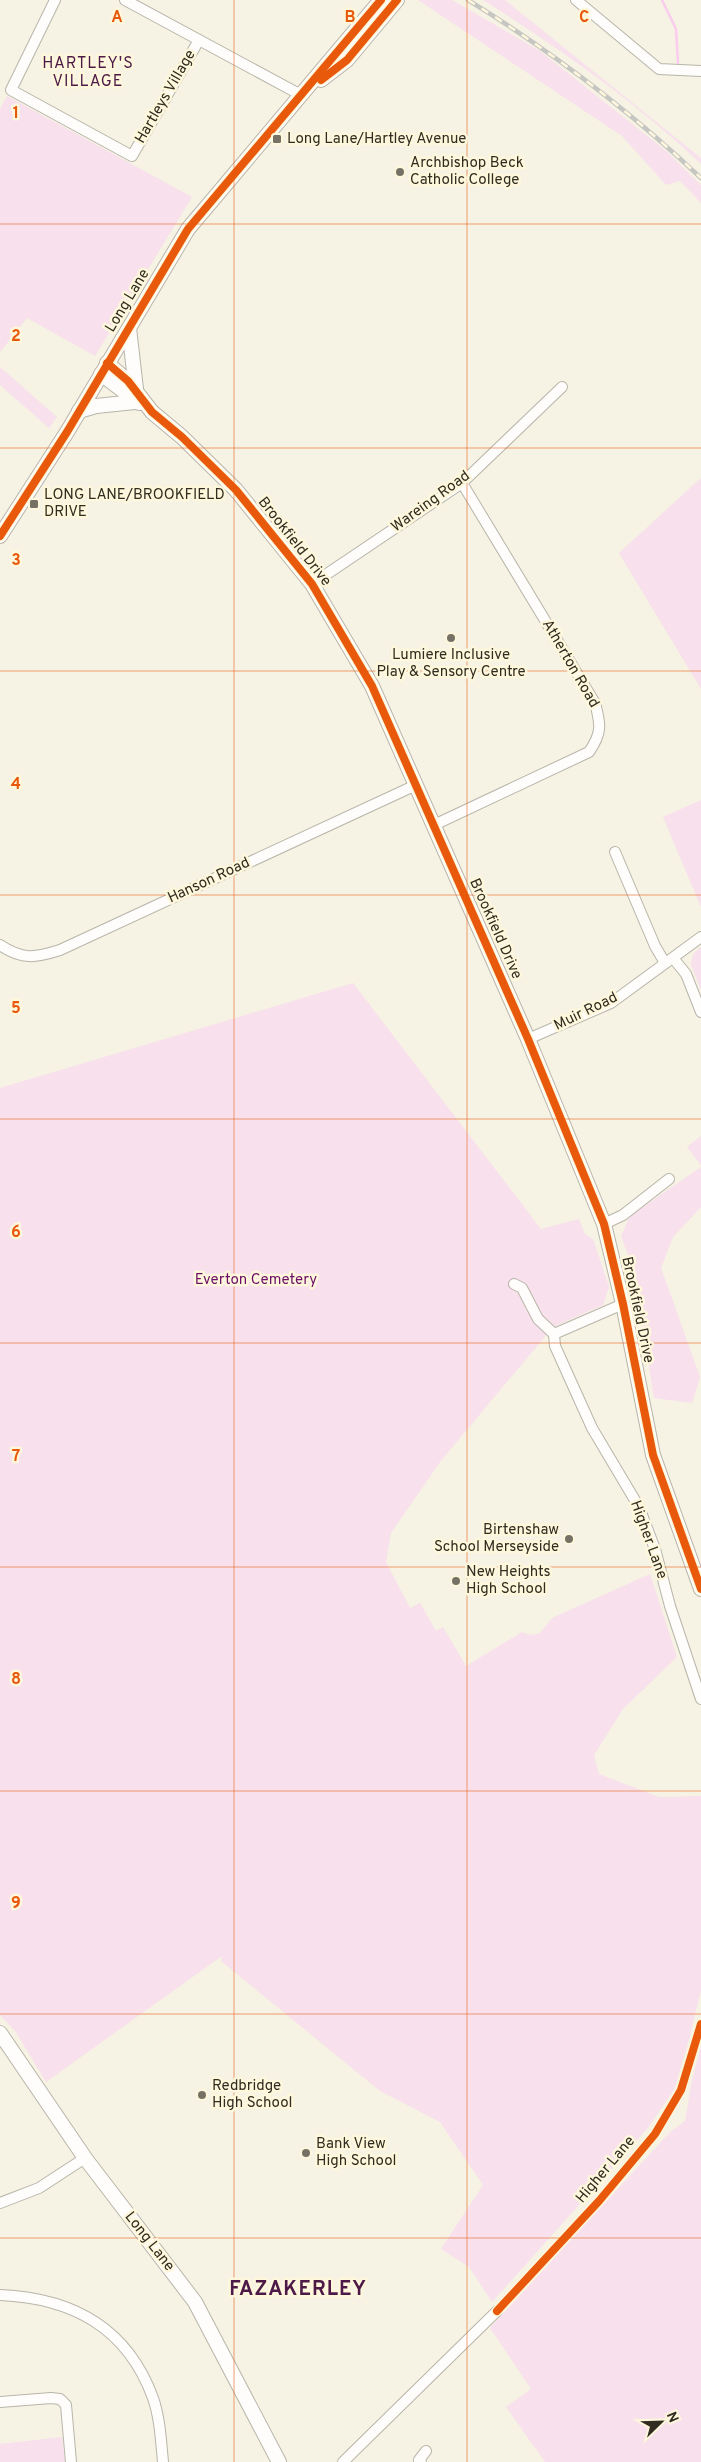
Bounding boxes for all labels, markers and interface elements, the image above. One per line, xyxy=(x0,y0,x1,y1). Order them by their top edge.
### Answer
text: A xyxy=(111,8,123,28)
text: B xyxy=(344,8,356,28)
text: C xyxy=(579,8,589,28)
street label: Hartleys Village xyxy=(132,47,200,147)
district label: HARTLEY'S VILLAGE xyxy=(42,54,134,92)
text: 1 xyxy=(13,104,19,124)
place label: Long Lane/Hartley Avenue xyxy=(287,130,466,149)
marker: Long Lane/Hartley Avenue xyxy=(271,133,283,145)
place label: Archbishop Beck Catholic College xyxy=(410,154,524,190)
marker: Archbishop Beck Catholic College xyxy=(394,166,406,178)
street label: Long Lane xyxy=(102,266,154,336)
text: 2 xyxy=(11,327,21,347)
street label: Wareing Road xyxy=(388,467,474,537)
place label: LONG LANE/BROOKFIELD DRIVE xyxy=(44,486,225,522)
street label: Brookfield Drive xyxy=(253,493,335,591)
marker: LONG LANE/BROOKFIELD DRIVE xyxy=(28,498,40,510)
text: 3 xyxy=(11,551,21,571)
street label: Atherton Road xyxy=(537,616,603,712)
marker: Lumiere Inclusive Play & Sensory Centre xyxy=(445,632,457,644)
place label: Lumiere Inclusive Play & Sensory Centre xyxy=(376,646,526,682)
text: 4 xyxy=(11,775,21,795)
street label: Hanson Road xyxy=(165,854,253,908)
street label: Brookfield Drive xyxy=(464,876,526,982)
street label: Muir Road xyxy=(551,988,621,1036)
text: 5 xyxy=(11,999,21,1019)
text: 6 xyxy=(11,1223,21,1243)
street label: Brookfield Drive xyxy=(616,1255,658,1365)
park label: Everton Cemetery xyxy=(195,1271,317,1290)
text: 7 xyxy=(12,1447,20,1467)
street label: Higher Lane xyxy=(625,1498,671,1582)
place label: Birtenshaw School Merseyside xyxy=(434,1521,559,1557)
marker: Birtenshaw School Merseyside xyxy=(563,1533,575,1545)
place label: New Heights High School xyxy=(466,1563,550,1599)
marker: New Heights High School xyxy=(450,1575,462,1587)
text: 8 xyxy=(11,1670,21,1690)
text: 9 xyxy=(11,1894,21,1914)
place label: Redbridge High School xyxy=(212,2077,293,2113)
marker: Redbridge High School xyxy=(196,2089,208,2101)
street label: Higher Lane xyxy=(572,2132,640,2208)
place label: Bank View High School xyxy=(316,2135,397,2171)
marker: Bank View High School xyxy=(300,2147,312,2159)
street label: Long Lane xyxy=(120,2208,178,2276)
district label: FAZAKERLEY xyxy=(229,2277,367,2303)
north arrow xyxy=(636,2397,686,2447)
text: N xyxy=(662,2410,681,2425)

